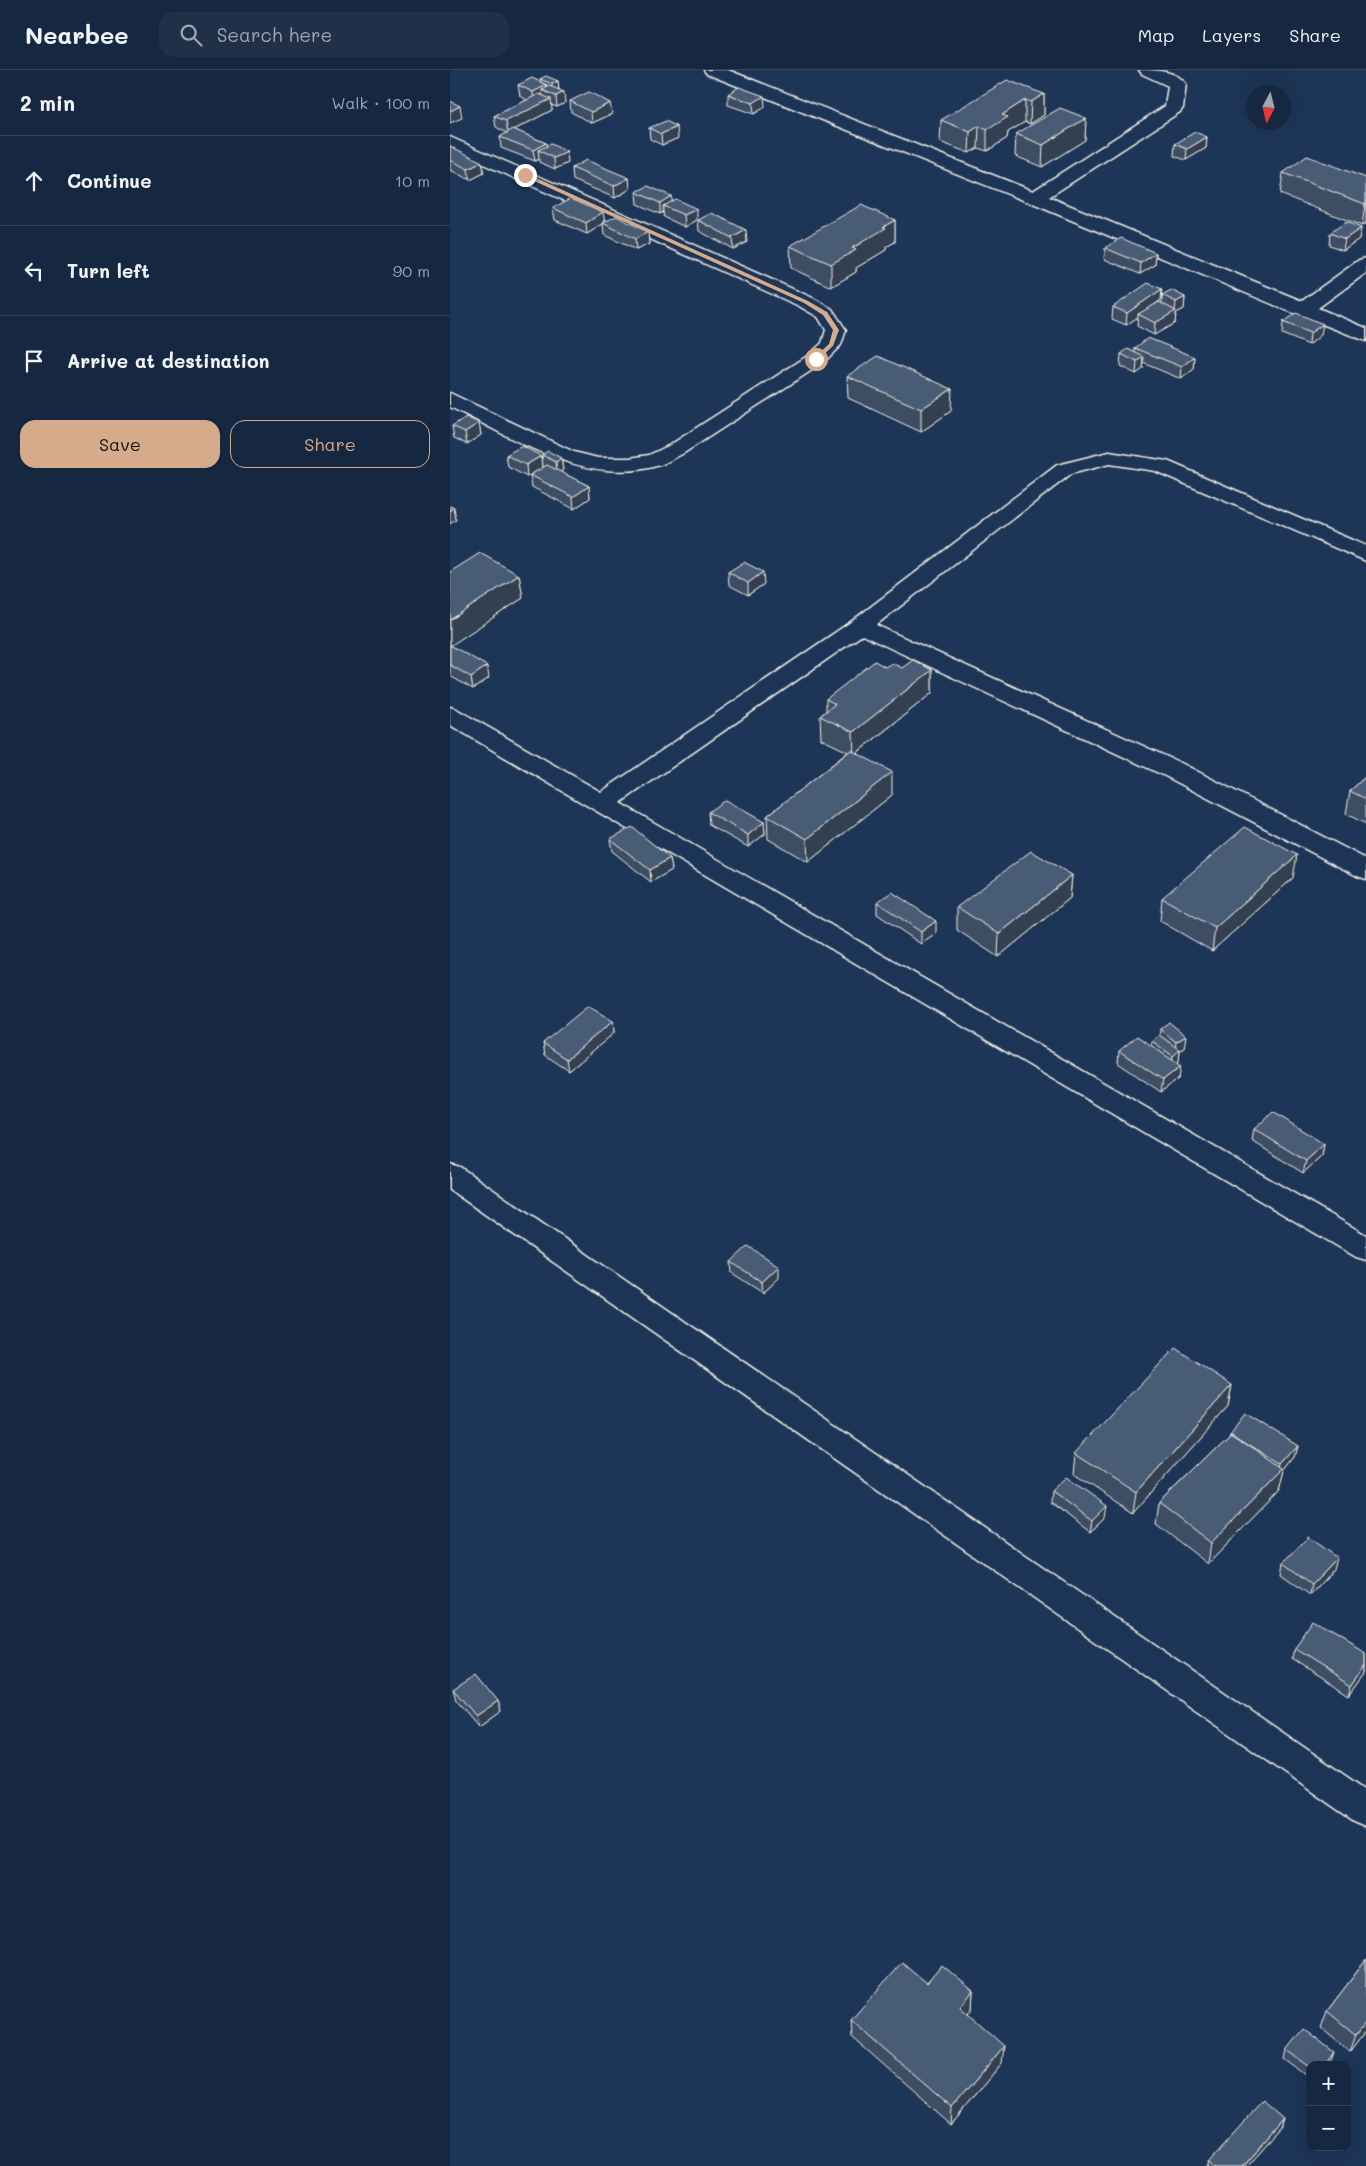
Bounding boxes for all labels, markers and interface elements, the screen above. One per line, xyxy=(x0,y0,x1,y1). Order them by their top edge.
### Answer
search box xyxy=(159,12,509,57)
text: Nearbee xyxy=(25,19,129,50)
icon: search xyxy=(177,21,205,49)
text: Search here xyxy=(217,22,332,47)
text: Map xyxy=(1138,23,1174,47)
text: Layers xyxy=(1202,23,1261,47)
text: Share xyxy=(1289,23,1341,47)
north arrow xyxy=(1246,85,1291,130)
text: 2 min xyxy=(20,89,75,116)
text: Walk · 100 m xyxy=(331,92,430,113)
route end xyxy=(514,164,537,187)
icon: ahead xyxy=(20,167,48,195)
text: Continue xyxy=(67,168,152,193)
text: 10 m xyxy=(395,170,430,191)
icon: left xyxy=(20,257,48,285)
text: Turn left xyxy=(67,258,150,283)
text: 90 m xyxy=(393,260,430,281)
icon: arrive xyxy=(20,347,48,375)
text: Arrive at destination xyxy=(67,348,270,373)
route start xyxy=(805,348,828,371)
button: Save xyxy=(20,420,220,468)
button: Share xyxy=(230,420,430,468)
map controls xyxy=(1306,2061,1351,2151)
button: + xyxy=(1306,2061,1351,2106)
button: − xyxy=(1306,2106,1351,2151)

